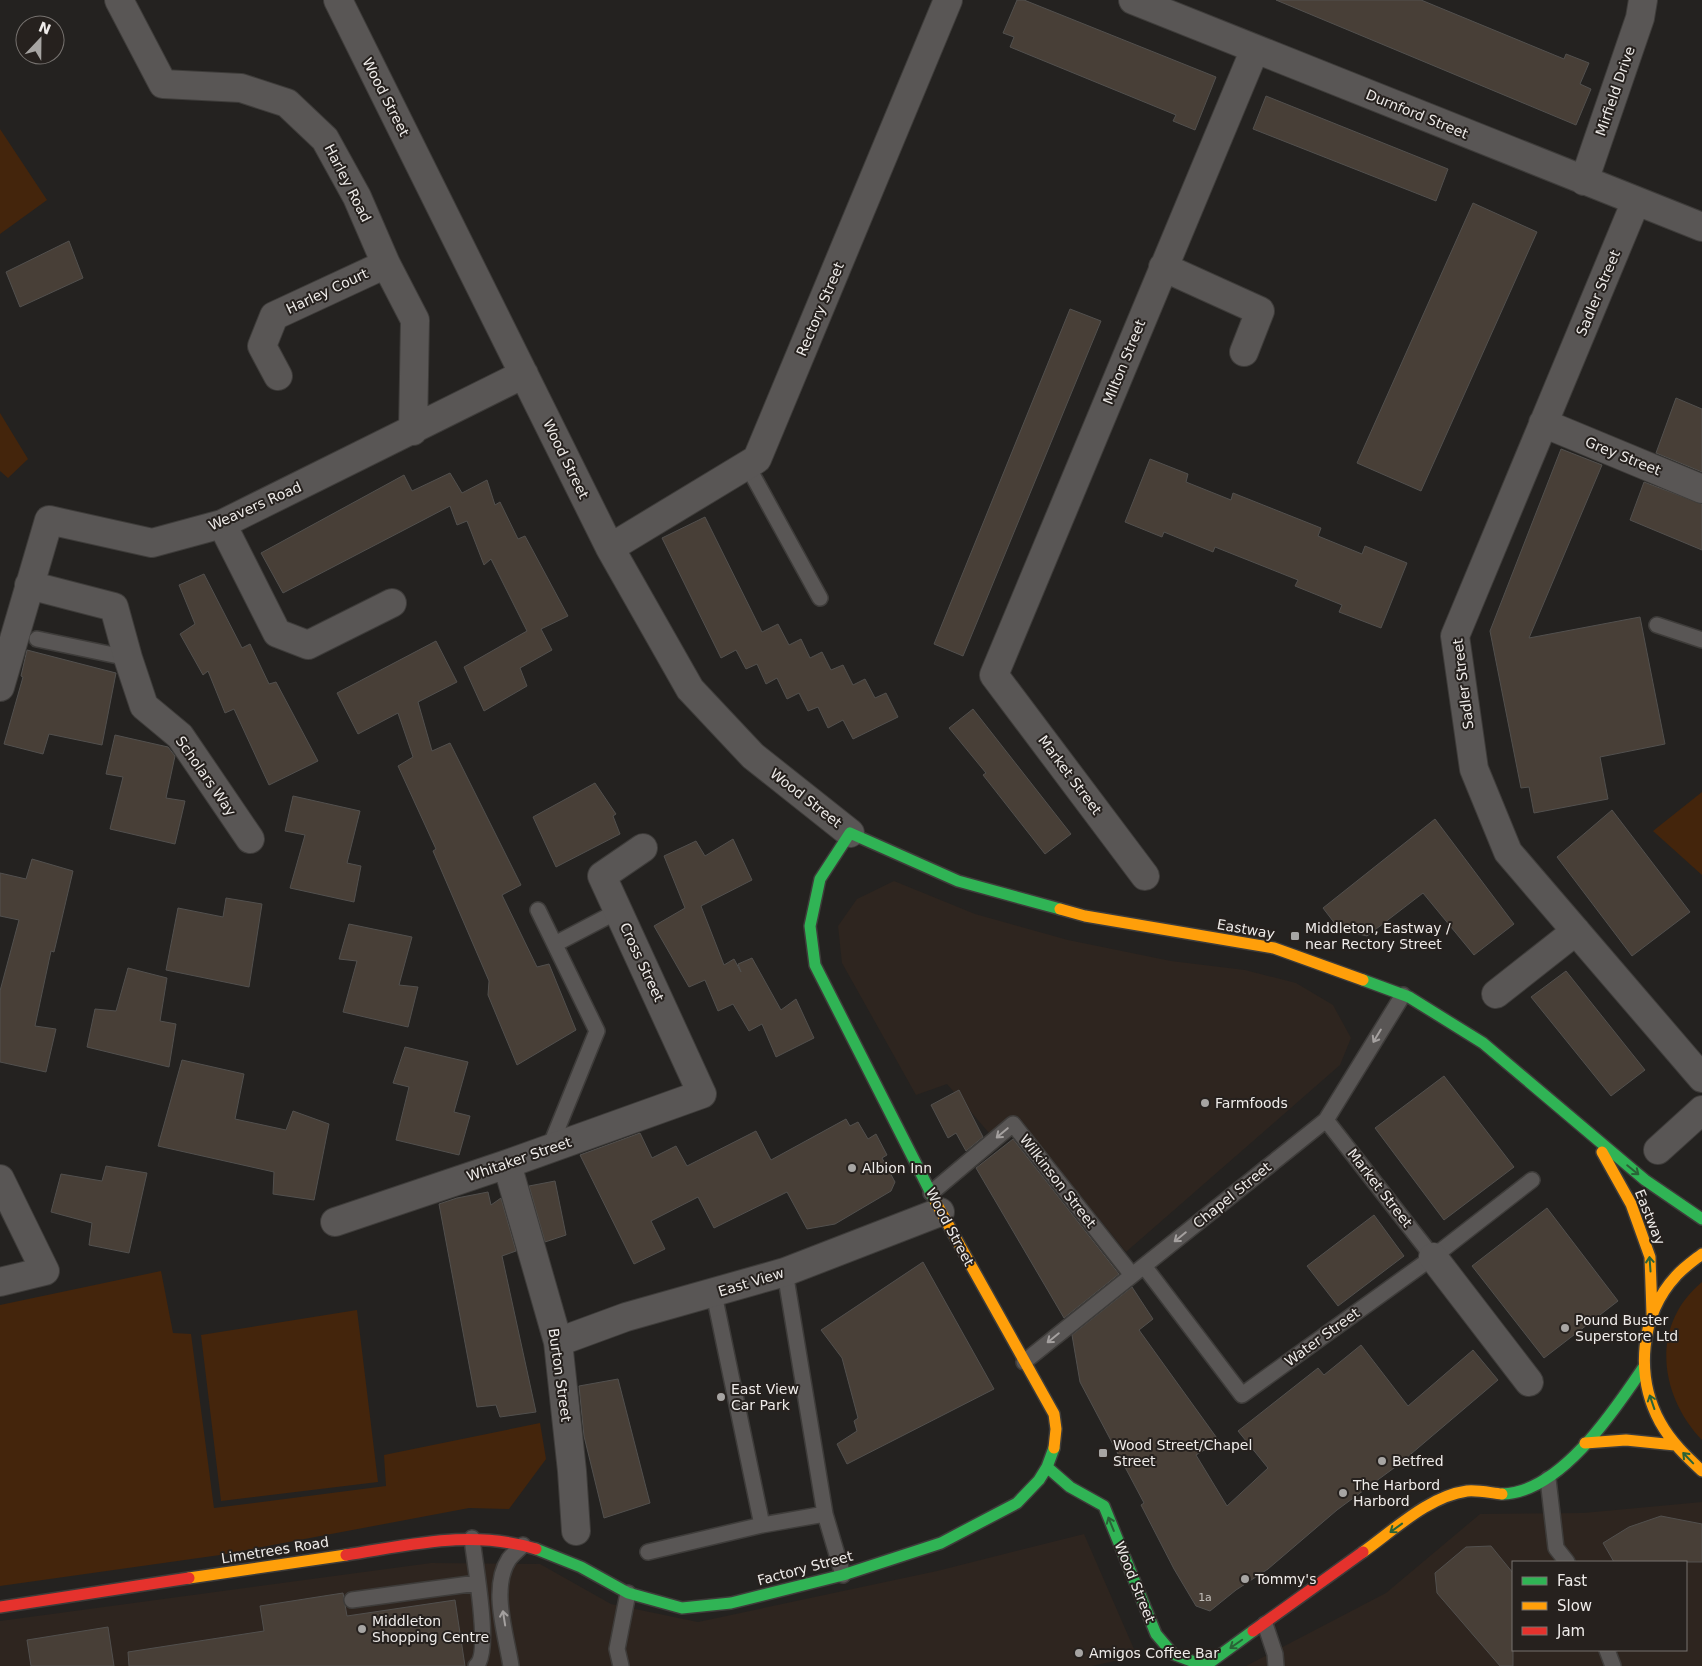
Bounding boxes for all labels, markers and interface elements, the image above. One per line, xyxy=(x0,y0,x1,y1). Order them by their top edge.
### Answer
north arrow xyxy=(15,15,65,65)
text: N xyxy=(36,18,53,38)
street label: Mirfield Drive xyxy=(1592,44,1638,138)
street label: Wood Street xyxy=(359,55,413,139)
street label: Durnford Street xyxy=(1364,86,1471,142)
street label: Harley Road xyxy=(322,141,374,225)
street label: Sadler Street xyxy=(1573,247,1623,338)
street label: Rectory Street xyxy=(793,259,847,358)
street label: Harley Court xyxy=(283,265,371,317)
street label: Milton Street xyxy=(1100,317,1148,407)
street label: Wood Street xyxy=(540,417,592,502)
street label: Grey Street xyxy=(1583,434,1664,479)
street label: Weavers Road xyxy=(206,478,304,534)
street label: Sadler Street xyxy=(1449,637,1477,730)
street label: Market Street xyxy=(1035,732,1105,818)
street label: Scholars Way xyxy=(173,733,239,819)
street label: Wood Street xyxy=(767,765,845,831)
street label: Eastway xyxy=(1216,916,1276,942)
street label: Cross Street xyxy=(617,920,668,1005)
place label: Middleton, Eastway / near Rectory Street xyxy=(1305,920,1451,952)
marker: Middleton, Eastway / near Rectory Street xyxy=(1289,930,1301,942)
one-way arrow xyxy=(1372,1029,1382,1043)
place label: Farmfoods xyxy=(1215,1095,1288,1111)
marker: Farmfoods xyxy=(1199,1097,1211,1109)
one-way arrow xyxy=(996,1127,1009,1139)
street label: Wilkinson Street xyxy=(1017,1131,1100,1231)
street label: Whitaker Street xyxy=(465,1133,574,1184)
street label: Market Street xyxy=(1344,1146,1416,1231)
street label: Chapel Street xyxy=(1190,1158,1275,1231)
place label: Albion Inn xyxy=(862,1160,932,1176)
marker: Albion Inn xyxy=(846,1162,858,1174)
one-way arrow xyxy=(1627,1164,1640,1175)
street label: Wood Street xyxy=(923,1185,977,1269)
street label: Eastway xyxy=(1632,1187,1668,1247)
one-way arrow xyxy=(1174,1231,1187,1242)
one-way arrow xyxy=(1645,1257,1654,1273)
street label: East View xyxy=(716,1264,786,1300)
street label: Water Street xyxy=(1282,1304,1363,1369)
place label: Pound Buster Superstore Ltd xyxy=(1575,1312,1678,1344)
marker: Pound Buster Superstore Ltd xyxy=(1559,1322,1571,1334)
street label: Burton Street xyxy=(546,1327,575,1423)
one-way arrow xyxy=(1047,1333,1060,1344)
place label: East View Car Park xyxy=(731,1381,799,1413)
marker: East View Car Park xyxy=(715,1391,727,1403)
one-way arrow xyxy=(1646,1394,1656,1410)
place label: Wood Street/Chapel Street xyxy=(1113,1437,1252,1469)
marker: Wood Street/Chapel Street xyxy=(1097,1447,1109,1459)
one-way arrow xyxy=(1682,1452,1694,1464)
place label: Betfred xyxy=(1392,1453,1444,1469)
marker: Betfred xyxy=(1376,1455,1388,1467)
place label: The Harbord Harbord xyxy=(1352,1477,1440,1509)
marker: The Harbord Harbord xyxy=(1337,1487,1349,1499)
one-way arrow xyxy=(1106,1517,1115,1532)
one-way arrow xyxy=(1389,1523,1403,1533)
street label: Limetrees Road xyxy=(220,1534,330,1566)
street label: Wood Street xyxy=(1111,1539,1159,1625)
street label: Factory Street xyxy=(756,1547,855,1588)
legend xyxy=(1512,1561,1687,1651)
place label: Tommy's xyxy=(1254,1571,1316,1587)
text: Fast xyxy=(1557,1572,1587,1590)
marker: Tommy's xyxy=(1239,1573,1251,1585)
house number: 1a xyxy=(1198,1591,1212,1604)
text: Slow xyxy=(1557,1597,1592,1615)
one-way arrow xyxy=(498,1610,508,1626)
place label: Middleton Shopping Centre xyxy=(372,1613,489,1645)
text: Jam xyxy=(1556,1622,1585,1640)
marker: Middleton Shopping Centre xyxy=(356,1623,368,1635)
one-way arrow xyxy=(1229,1639,1243,1649)
place label: Amigos Coffee Bar xyxy=(1089,1645,1219,1661)
marker: Amigos Coffee Bar xyxy=(1073,1647,1085,1659)

